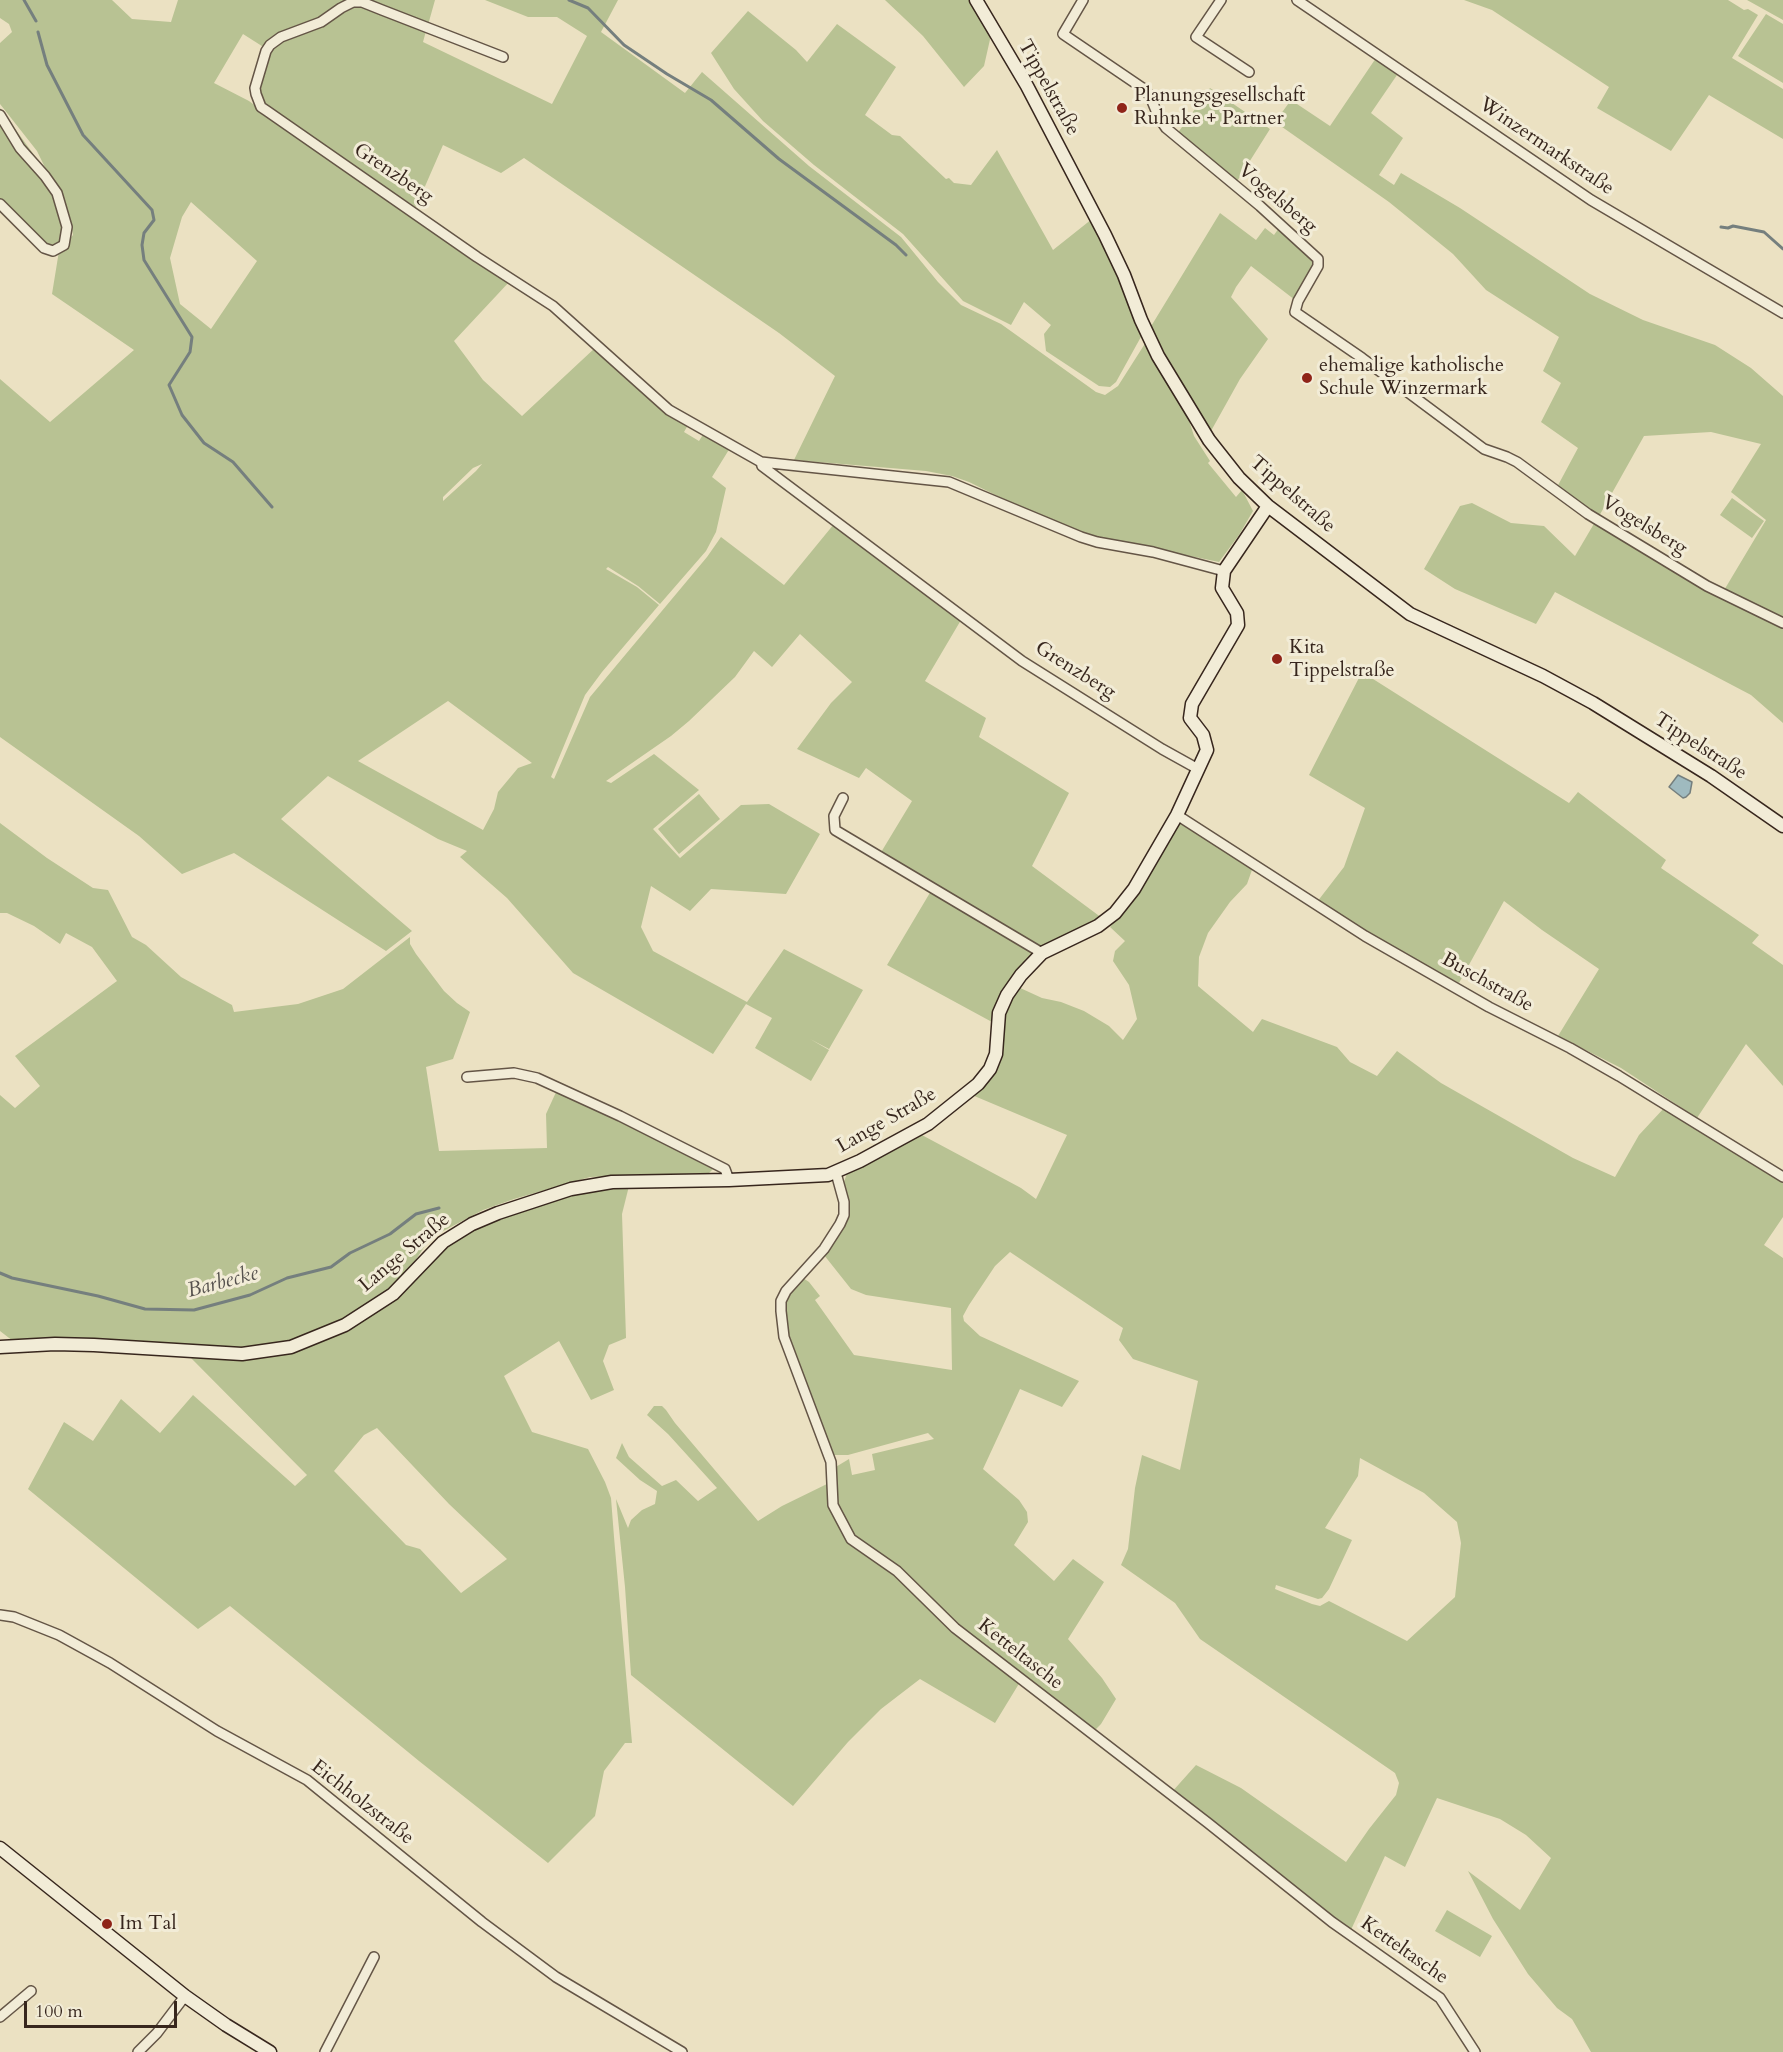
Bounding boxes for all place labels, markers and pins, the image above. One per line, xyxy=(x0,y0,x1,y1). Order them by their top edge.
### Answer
place label: Planungsgesellschaft Ruhnke + Partner xyxy=(1134,84,1305,131)
marker: Planungsgesellschaft Ruhnke + Partner xyxy=(1115,101,1129,115)
place label: ehemalige katholische Schule Winzermark xyxy=(1319,354,1504,401)
marker: ehemalige katholische Schule Winzermark xyxy=(1300,371,1314,385)
place label: Kita Tippelstraße xyxy=(1289,636,1395,683)
marker: Kita Tippelstraße xyxy=(1270,652,1284,666)
place label: Im Tal xyxy=(119,1912,177,1936)
marker: Im Tal xyxy=(100,1917,114,1931)

